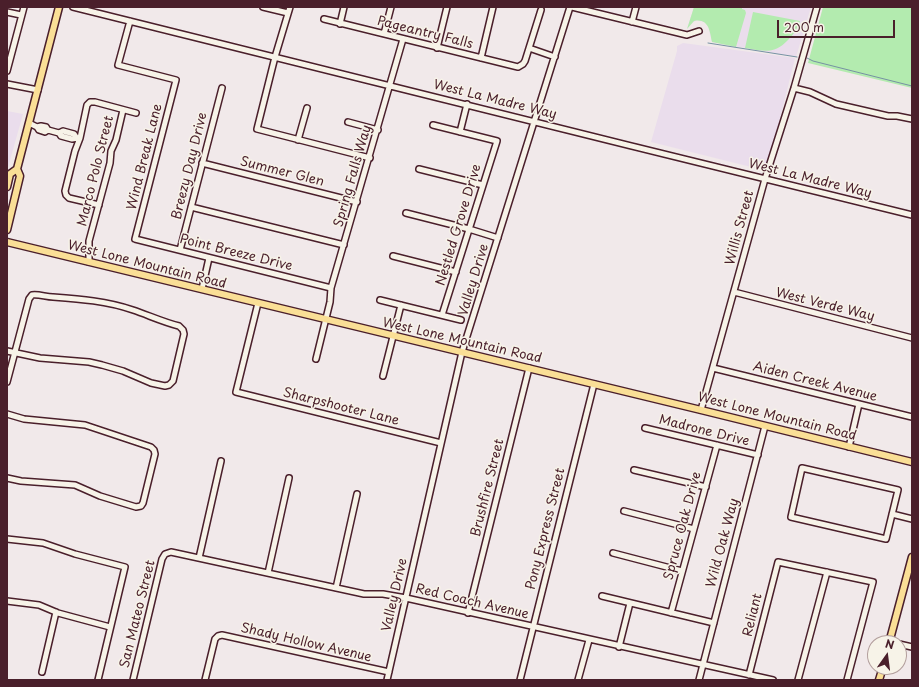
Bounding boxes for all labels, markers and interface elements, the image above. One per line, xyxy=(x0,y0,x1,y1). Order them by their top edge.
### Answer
scale bar xyxy=(779,12,897,38)
street label: Pageantry Falls xyxy=(376,14,474,52)
text: 200 m xyxy=(784,18,824,36)
street label: West La Madre Way xyxy=(432,77,558,123)
street label: Wind Break Lane xyxy=(124,102,166,212)
street label: Breezy Day Drive xyxy=(169,111,211,221)
street label: Marco Polo Street xyxy=(75,114,117,228)
street label: Spring Falls Way xyxy=(331,123,375,229)
street label: Summer Glen xyxy=(238,154,326,190)
street label: West La Madre Way xyxy=(747,156,873,202)
street label: Nestled Grove Drive xyxy=(433,162,485,288)
street label: Willis Street xyxy=(723,189,757,267)
street label: Point Breeze Drive xyxy=(178,231,294,275)
street label: West Lone Mountain Road xyxy=(66,238,228,292)
street label: Valley Drive xyxy=(456,242,492,318)
street label: West Verde Way xyxy=(774,285,876,325)
street label: West Lone Mountain Road xyxy=(381,315,543,367)
street label: Aiden Creek Avenue xyxy=(751,359,879,405)
street label: Sharpshooter Lane xyxy=(281,385,401,429)
street label: West Lone Mountain Road xyxy=(696,390,858,444)
street label: Madrone Drive xyxy=(657,412,751,450)
street label: Brushfire Street xyxy=(468,437,508,539)
street label: Pony Express Street xyxy=(523,466,569,592)
street label: Spruce Oak Drive xyxy=(661,470,705,582)
street label: Wild Oak Way xyxy=(704,497,742,589)
street label: Valley Drive xyxy=(379,557,411,633)
street label: San Mateo Street xyxy=(117,559,159,669)
street label: Red Coach Avenue xyxy=(414,581,530,623)
street label: Reliant xyxy=(740,592,766,638)
street label: Shady Hollow Avenue xyxy=(239,620,373,666)
north arrow xyxy=(867,635,907,675)
text: N xyxy=(883,635,896,653)

